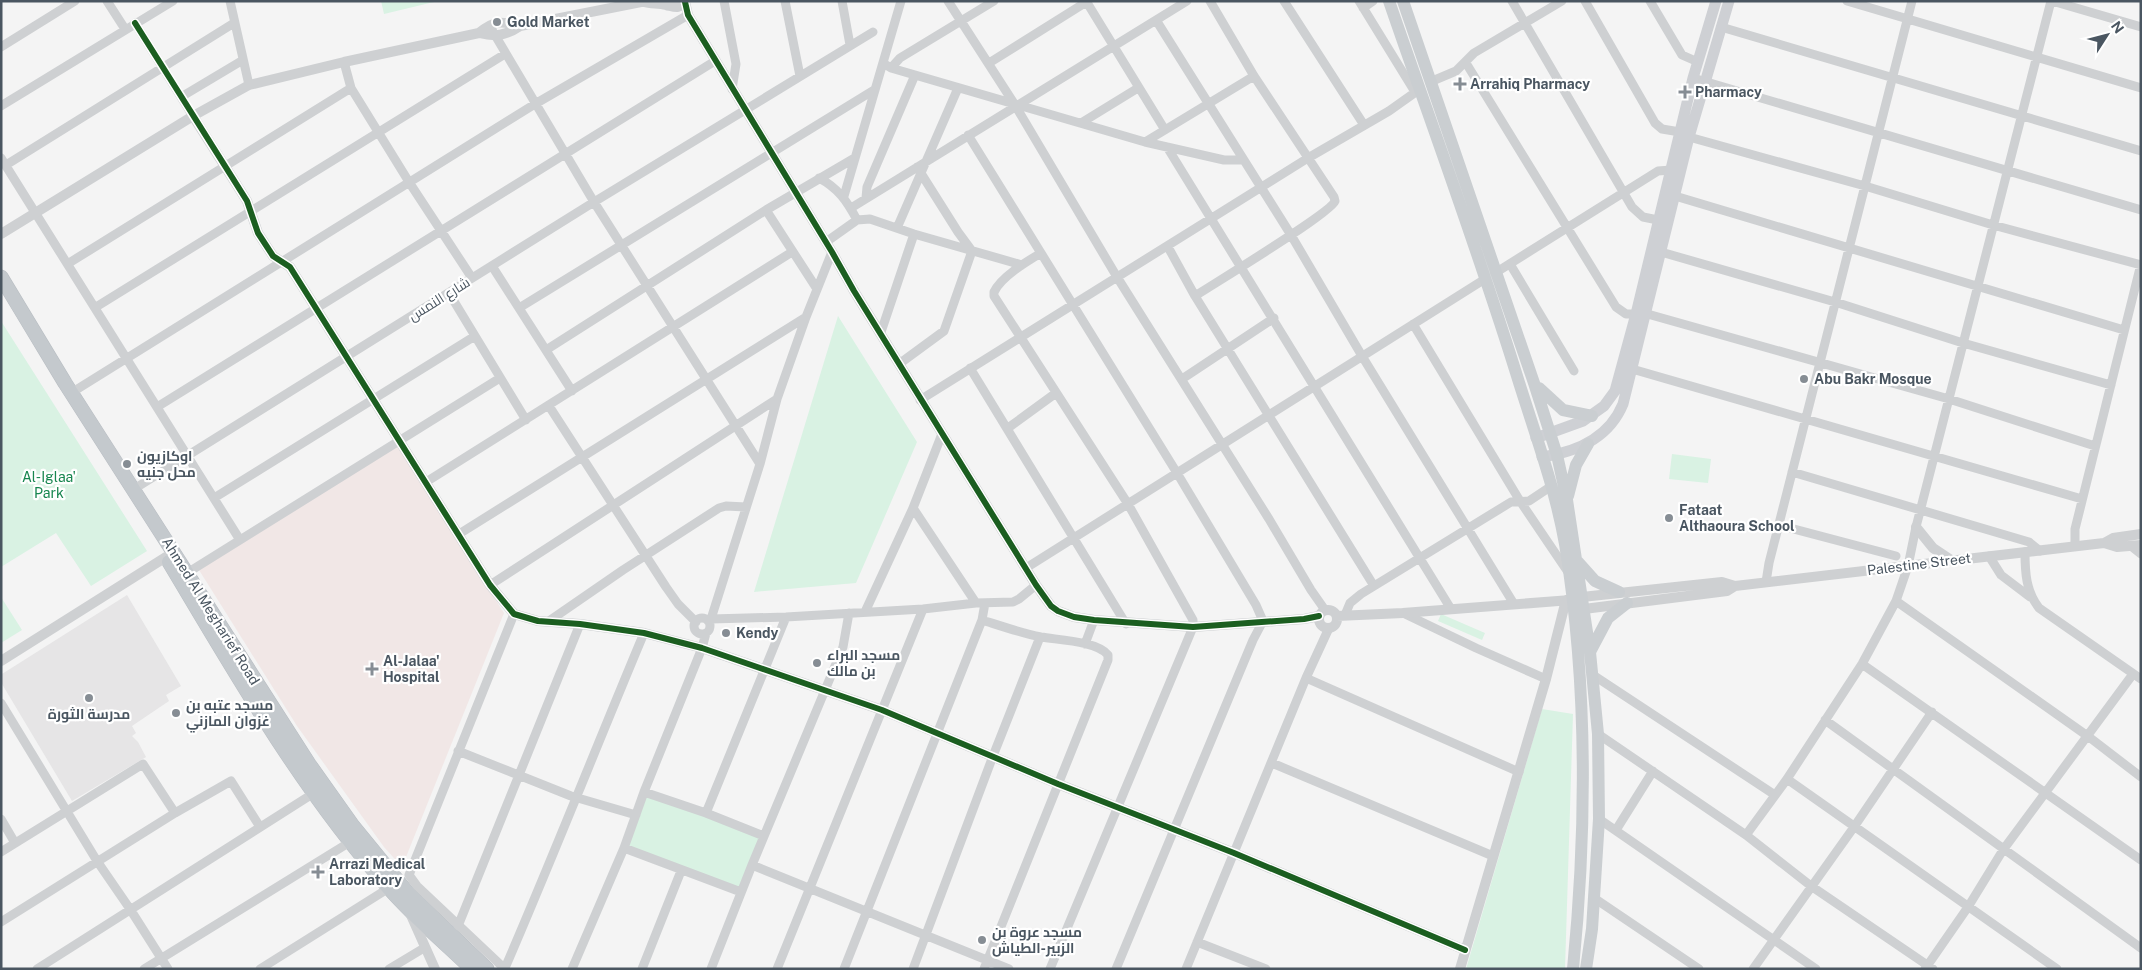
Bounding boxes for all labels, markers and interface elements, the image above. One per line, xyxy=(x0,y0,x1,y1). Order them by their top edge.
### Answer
north arrow xyxy=(2082,10,2132,60)
place label: Gold Market xyxy=(507,14,590,30)
marker: Gold Market xyxy=(491,16,503,28)
text: N xyxy=(2108,18,2127,36)
place label: Arrahiq Pharmacy xyxy=(1470,76,1590,92)
marker: Arrahiq Pharmacy xyxy=(1454,78,1466,90)
place label: Pharmacy xyxy=(1695,84,1762,100)
marker: Pharmacy xyxy=(1679,86,1691,98)
street label: شارع النمس xyxy=(405,274,473,325)
place label: Abu Bakr Mosque xyxy=(1814,371,1932,387)
marker: Abu Bakr Mosque xyxy=(1798,373,1810,385)
place label: اوكازيون محل جنيه xyxy=(137,448,196,481)
marker: اوكازيون محل جنيه xyxy=(121,458,133,470)
park label: Al-Iglaa' Park xyxy=(22,469,76,501)
place label: Fataat Althaoura School xyxy=(1679,502,1795,534)
marker: Fataat Althaoura School xyxy=(1663,512,1675,524)
street label: Ahmed Al Megharief Road xyxy=(159,534,263,688)
street label: Palestine Street xyxy=(1866,550,1972,578)
place label: Kendy xyxy=(736,625,778,641)
marker: Kendy xyxy=(720,627,732,639)
place label: مسجد البراء بن مالك xyxy=(827,647,900,680)
place label: Al-Jalaa' Hospital xyxy=(383,653,440,685)
marker: مسجد البراء بن مالك xyxy=(811,657,823,669)
marker: Al-Jalaa' Hospital xyxy=(365,662,379,676)
marker: مدرسة الثورة xyxy=(83,692,95,704)
place label: مسجد عتبه بن غزوان المازني xyxy=(186,697,273,733)
place label: مدرسة الثورة xyxy=(48,706,130,723)
marker: مسجد عتبه بن غزوان المازني xyxy=(170,707,182,719)
place label: Arrazi Medical Laboratory xyxy=(329,856,426,888)
marker: Arrazi Medical Laboratory xyxy=(311,865,325,879)
place label: مسجد عروة بن الزبير-الطياش xyxy=(992,924,1082,957)
marker: مسجد عروة بن الزبير-الطياش xyxy=(976,934,988,946)

